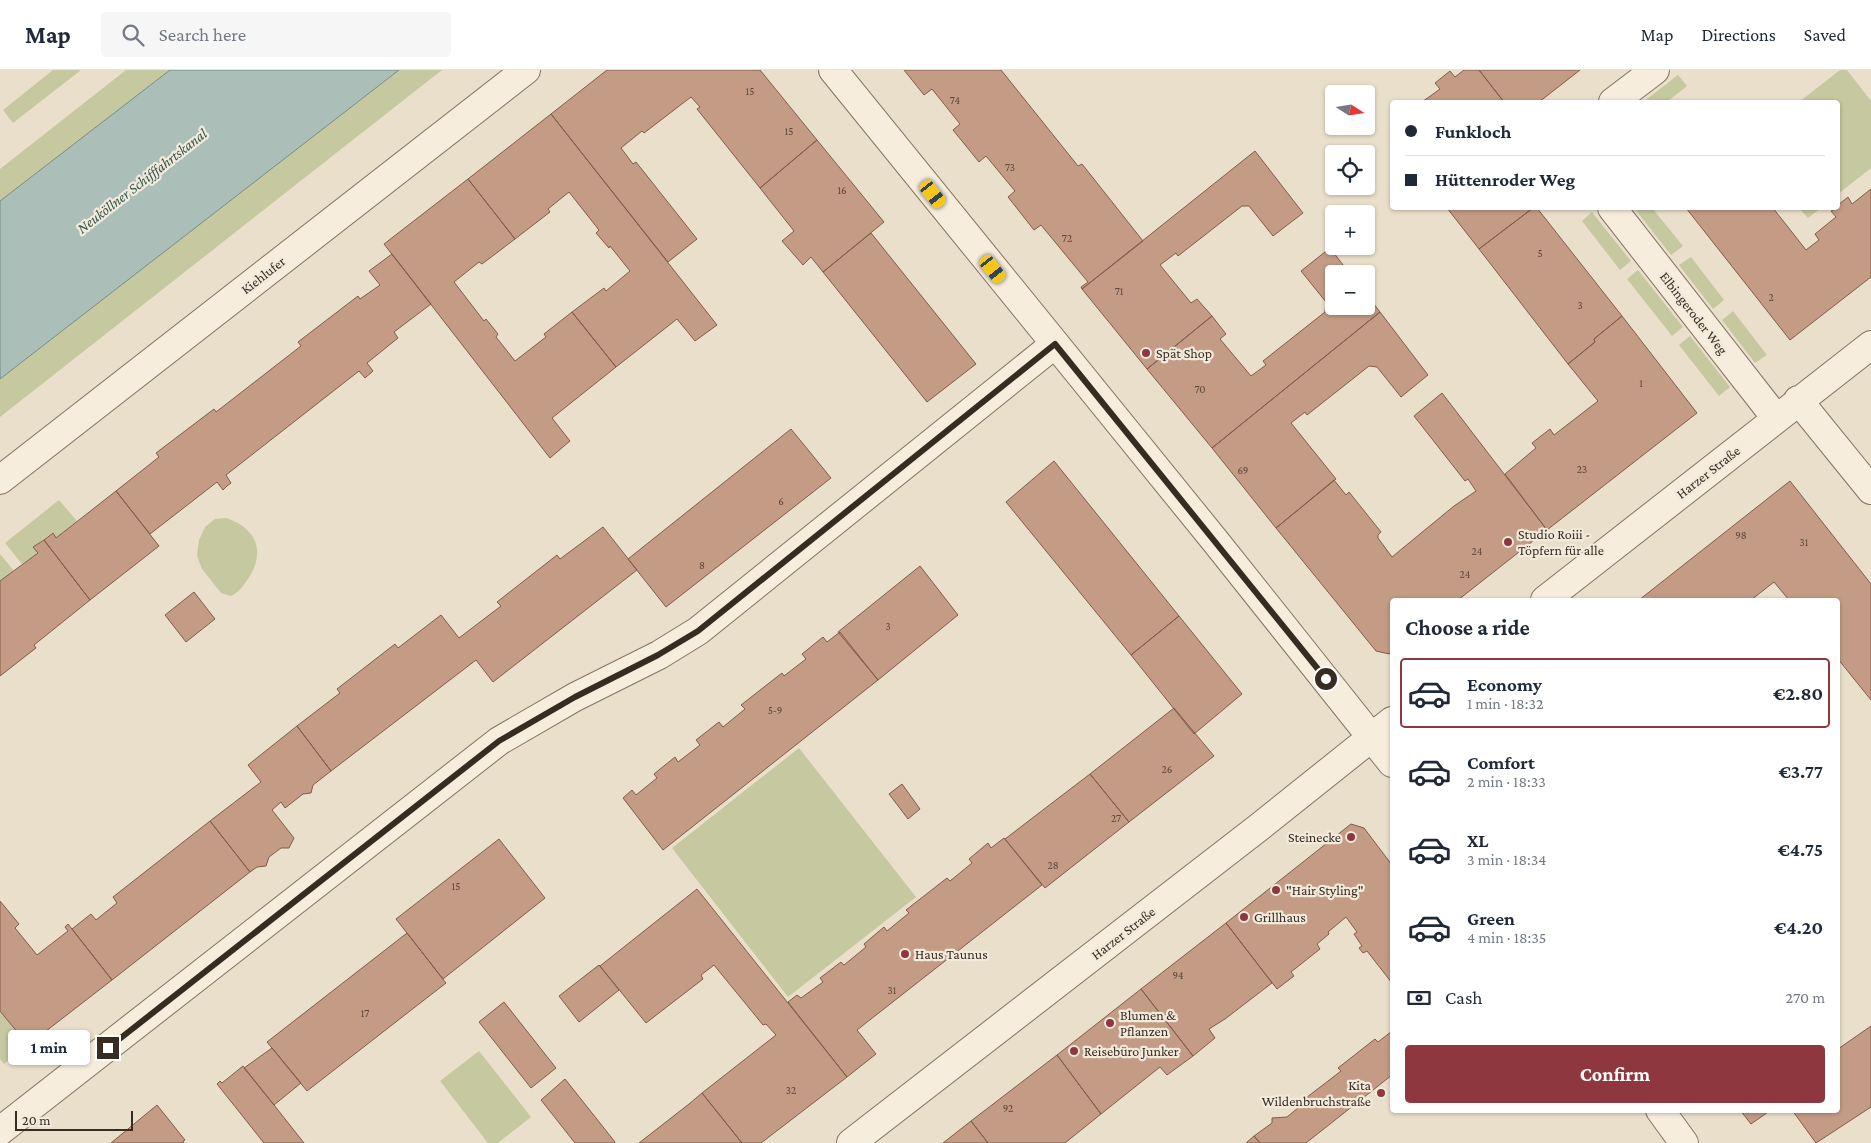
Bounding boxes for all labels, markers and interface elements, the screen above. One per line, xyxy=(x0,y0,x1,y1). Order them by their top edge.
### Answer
search box xyxy=(101,12,451,57)
text: Map xyxy=(25,21,71,48)
icon: search xyxy=(119,21,147,49)
text: Search here xyxy=(159,24,246,45)
text: Map xyxy=(1641,25,1673,45)
text: Directions xyxy=(1701,25,1776,45)
text: Saved xyxy=(1804,25,1846,45)
house number: 15 xyxy=(746,85,754,97)
north arrow xyxy=(1325,85,1375,135)
map controls xyxy=(1325,85,1375,315)
house number: 74 xyxy=(950,94,961,106)
text: Funkloch xyxy=(1435,121,1511,142)
water label: Neuköllner Schifffahrtskanal xyxy=(74,125,211,237)
house number: 15 xyxy=(785,125,793,137)
button: locate xyxy=(1325,145,1375,195)
house number: 73 xyxy=(1005,161,1015,173)
text: Hüttenroder Weg xyxy=(1435,169,1575,190)
car xyxy=(917,178,948,210)
house number: 16 xyxy=(837,184,847,196)
button: + xyxy=(1325,205,1375,255)
house number: 72 xyxy=(1062,232,1072,244)
house number: 5 xyxy=(1537,247,1543,259)
street label: Kiehlufer xyxy=(238,253,288,297)
car xyxy=(977,253,1008,285)
button: − xyxy=(1325,265,1375,315)
street label: Elbingeroder Weg xyxy=(1657,269,1731,358)
house number: 71 xyxy=(1115,285,1124,297)
house number: 2 xyxy=(1768,291,1774,303)
house number: 3 xyxy=(1577,299,1583,311)
place label: Spät Shop xyxy=(1156,345,1212,361)
marker: Spät Shop xyxy=(1140,347,1152,359)
house number: 1 xyxy=(1639,377,1643,389)
house number: 70 xyxy=(1194,383,1206,395)
street label: Harzer Straße xyxy=(1673,442,1743,502)
house number: 23 xyxy=(1577,463,1587,475)
house number: 69 xyxy=(1238,464,1248,476)
house number: 6 xyxy=(778,495,784,507)
place label: Studio Roiii - Töpfern für alle xyxy=(1518,526,1604,558)
house number: 98 xyxy=(1735,529,1747,541)
marker: Studio Roiii - Töpfern für alle xyxy=(1502,536,1514,548)
house number: 31 xyxy=(1800,536,1809,548)
house number: 24 xyxy=(1472,545,1483,557)
house number: 8 xyxy=(699,559,705,571)
house number: 24 xyxy=(1460,568,1471,580)
text: Choose a ride xyxy=(1405,615,1530,640)
house number: 3 xyxy=(885,620,891,632)
route start xyxy=(1315,668,1337,690)
icon: car xyxy=(1407,671,1452,716)
text: Economy xyxy=(1467,674,1542,695)
text: €2.80 xyxy=(1773,683,1823,704)
text: 1 min · 18:32 xyxy=(1467,695,1544,712)
house number: 5-9 xyxy=(768,704,782,716)
icon: car xyxy=(1407,749,1452,794)
text: Comfort xyxy=(1467,752,1535,773)
text: €3.77 xyxy=(1778,761,1823,782)
house number: 26 xyxy=(1162,763,1172,775)
text: 2 min · 18:33 xyxy=(1467,773,1546,790)
house number: 27 xyxy=(1111,812,1121,824)
icon: car xyxy=(1407,827,1452,872)
place label: Steinecke xyxy=(1288,829,1341,845)
text: XL xyxy=(1467,830,1489,851)
marker: Steinecke xyxy=(1345,831,1357,843)
text: €4.75 xyxy=(1777,839,1823,860)
text: 3 min · 18:34 xyxy=(1467,851,1546,868)
house number: 28 xyxy=(1047,859,1059,871)
house number: 15 xyxy=(452,880,460,892)
place label: "Hair Styling" xyxy=(1286,882,1364,898)
marker: "Hair Styling" xyxy=(1270,884,1282,896)
street label: Harzer Straße xyxy=(1088,903,1158,963)
icon: car xyxy=(1407,905,1452,950)
text: Green xyxy=(1467,908,1515,929)
place label: Grillhaus xyxy=(1254,909,1306,925)
marker: Grillhaus xyxy=(1238,911,1250,923)
text: €4.20 xyxy=(1774,917,1823,938)
text: 4 min · 18:35 xyxy=(1467,929,1546,946)
place label: Haus Taunus xyxy=(915,946,988,962)
marker: Haus Taunus xyxy=(899,948,911,960)
house number: 94 xyxy=(1172,969,1184,981)
house number: 31 xyxy=(888,984,897,996)
icon: cash xyxy=(1405,984,1433,1012)
text: Cash xyxy=(1445,987,1483,1008)
text: 270 m xyxy=(1786,989,1825,1006)
house number: 17 xyxy=(361,1007,369,1019)
place label: Blumen & Pflanzen xyxy=(1120,1007,1176,1039)
marker: Blumen & Pflanzen xyxy=(1104,1017,1116,1029)
callout: 1 min xyxy=(8,1030,90,1066)
route end xyxy=(97,1037,119,1059)
text: 1 min xyxy=(31,1039,67,1056)
place label: Reisebüro Junker xyxy=(1084,1043,1179,1059)
marker: Reisebüro Junker xyxy=(1068,1045,1080,1057)
button: Confirm xyxy=(1405,1045,1825,1103)
place label: Kita Wildenbruchstraße xyxy=(1262,1077,1372,1109)
house number: 32 xyxy=(786,1084,796,1096)
marker: Kita Wildenbruchstraße xyxy=(1375,1087,1387,1099)
house number: 92 xyxy=(1003,1102,1013,1114)
scale bar xyxy=(15,1108,132,1131)
text: 20 m xyxy=(22,1112,50,1128)

